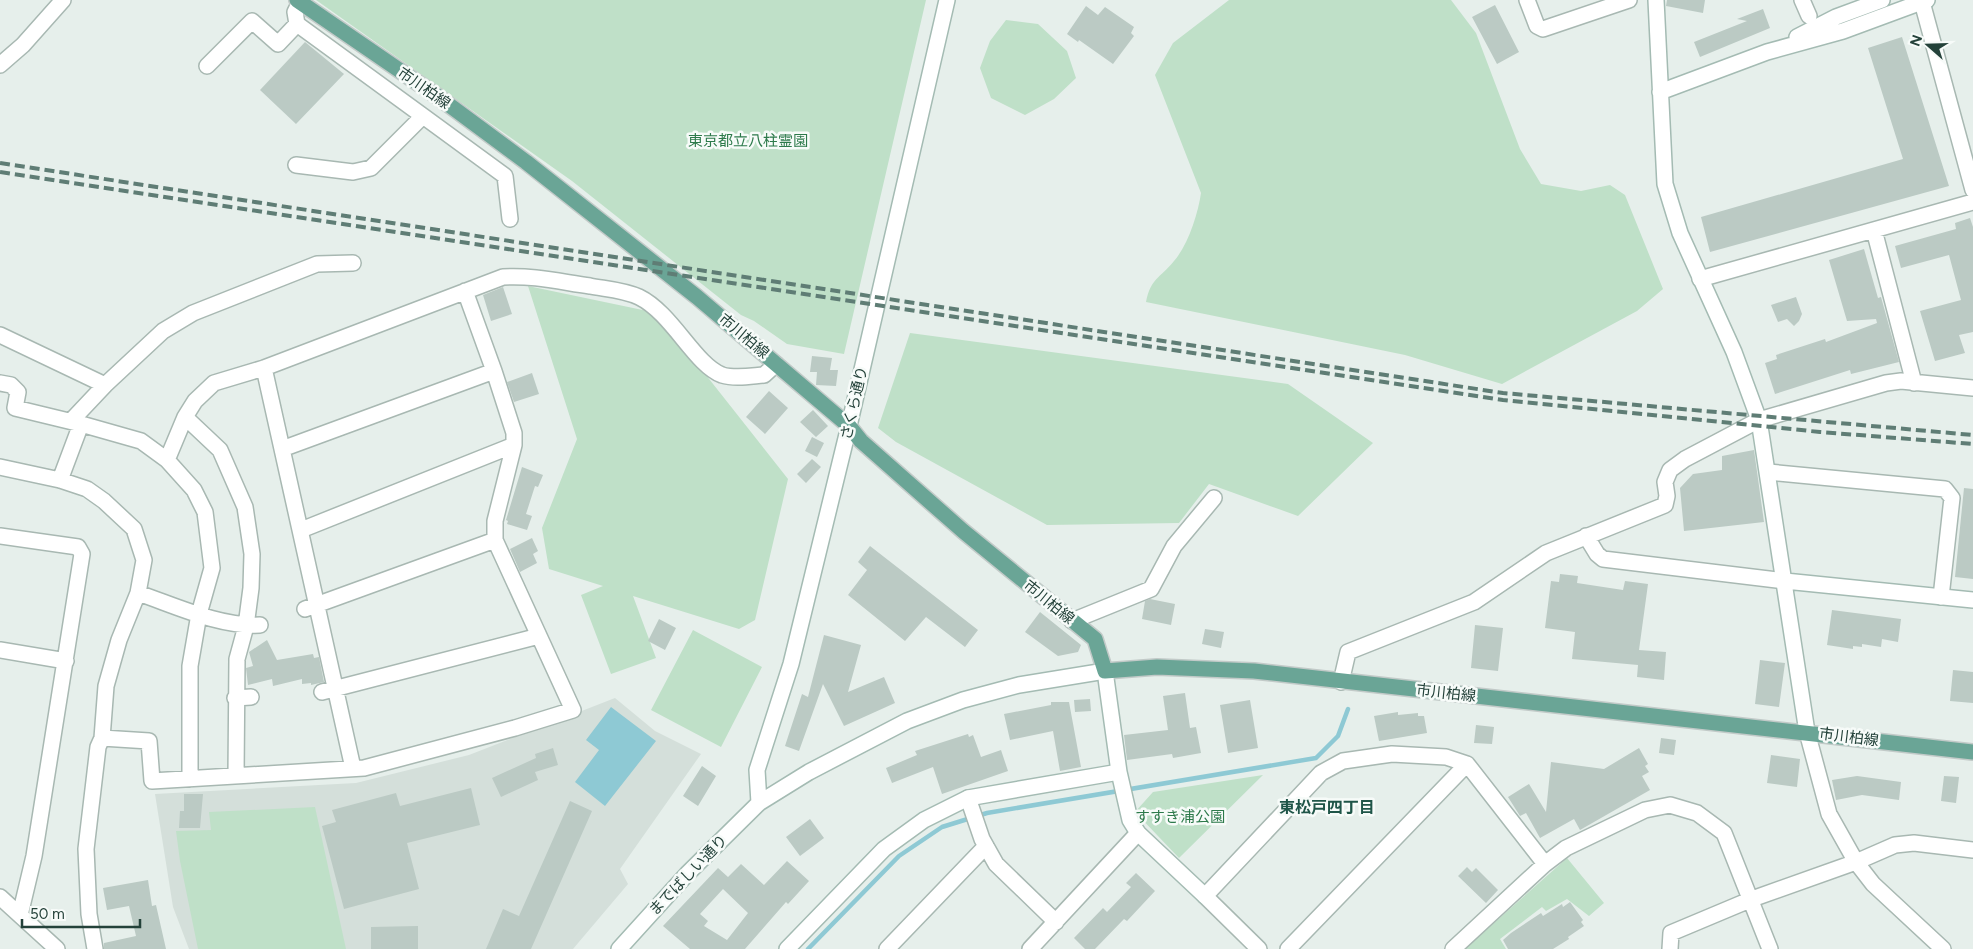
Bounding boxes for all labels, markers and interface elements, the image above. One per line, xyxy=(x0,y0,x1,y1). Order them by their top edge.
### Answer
north arrow xyxy=(1903,20,1953,70)
text: N xyxy=(1906,33,1926,49)
street label: 市川柏線 xyxy=(394,63,454,113)
park label: 東京都立八柱霊園 xyxy=(688,132,808,150)
street label: 市川柏線 xyxy=(715,310,773,362)
street label: さくら通り xyxy=(837,364,871,442)
street label: 市川柏線 xyxy=(1020,576,1078,628)
street label: 市川柏線 xyxy=(1415,681,1477,705)
street label: 市川柏線 xyxy=(1818,724,1880,750)
district label: 東松戸四丁目 xyxy=(1279,798,1375,817)
park label: すすき浦公園 xyxy=(1135,808,1225,826)
street label: までばしい通り xyxy=(645,831,731,919)
scale bar xyxy=(22,896,140,928)
text: 50 m xyxy=(30,905,65,923)

